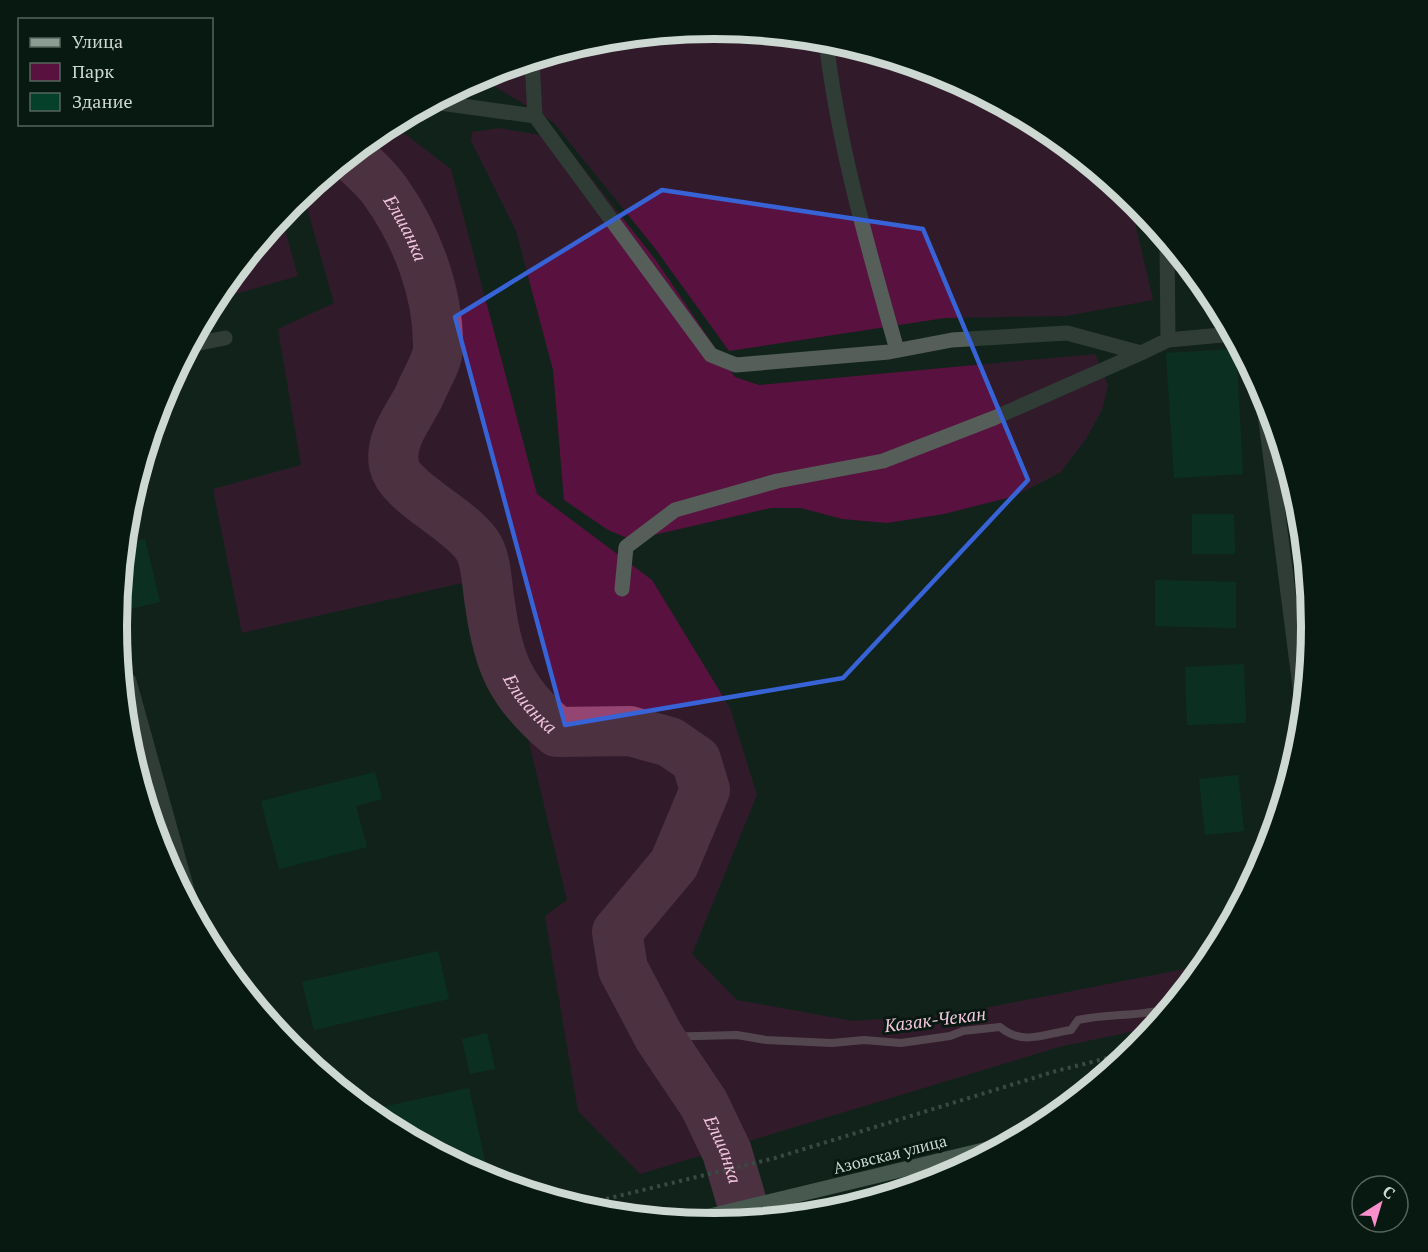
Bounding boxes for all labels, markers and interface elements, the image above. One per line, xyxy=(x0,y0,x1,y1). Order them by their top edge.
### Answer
legend xyxy=(18,18,213,126)
text: Улица xyxy=(72,29,123,53)
text: Парк xyxy=(72,59,114,83)
text: Здание xyxy=(72,89,132,113)
water label: Елшанка xyxy=(378,189,433,265)
water label: Елшанка xyxy=(498,668,562,739)
water label: Казак-Чекан xyxy=(882,1001,987,1037)
water label: Елшанка xyxy=(699,1110,748,1186)
street label: Азовская улица xyxy=(831,1129,949,1179)
north arrow xyxy=(1350,1174,1410,1234)
text: С xyxy=(1378,1180,1400,1204)

